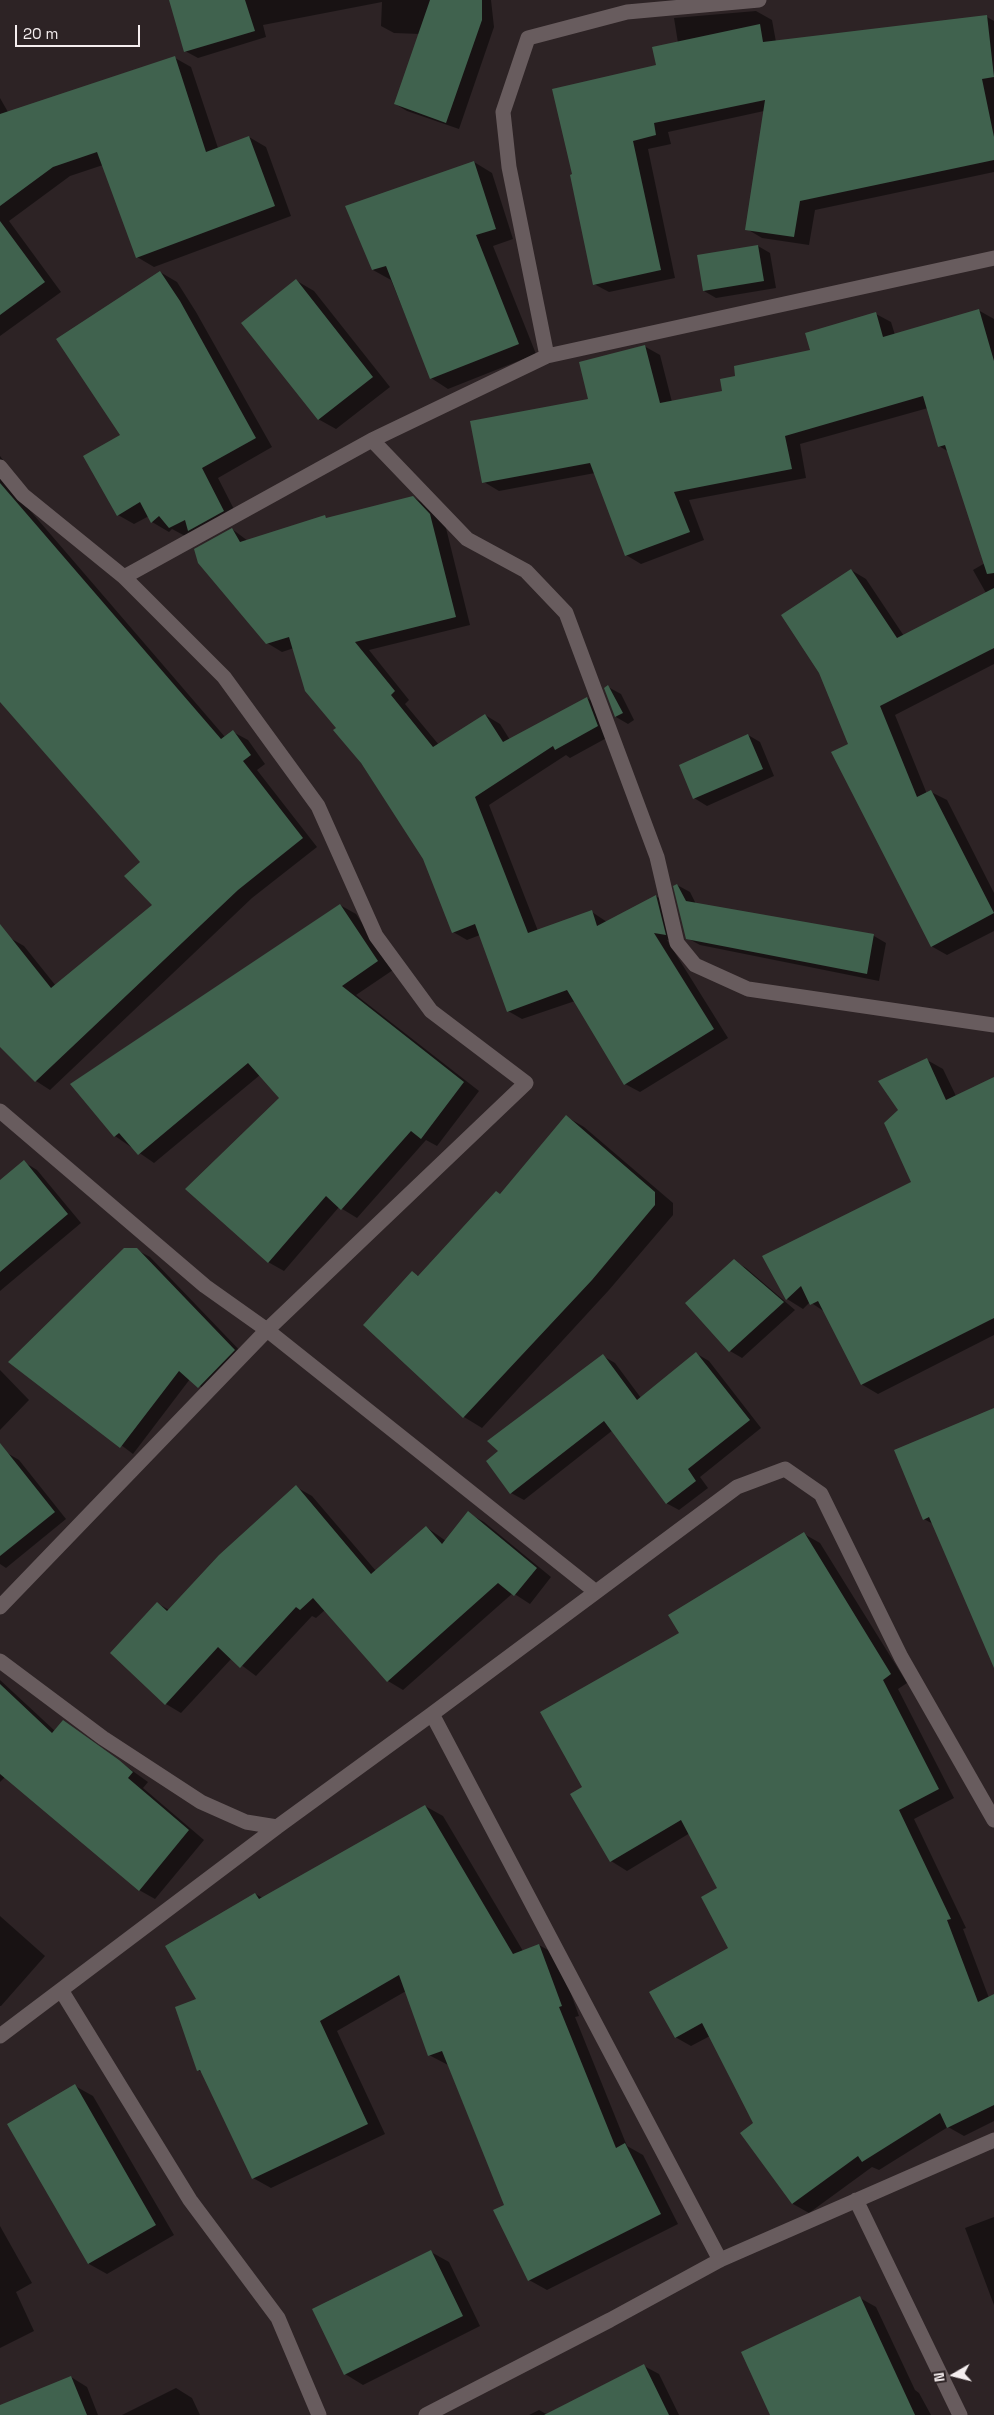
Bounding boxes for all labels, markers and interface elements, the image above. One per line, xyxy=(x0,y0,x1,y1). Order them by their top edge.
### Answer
scale bar xyxy=(18,15,142,47)
text: 20 m xyxy=(23,24,58,43)
north arrow xyxy=(929,2350,979,2400)
text: N xyxy=(930,2371,949,2383)

